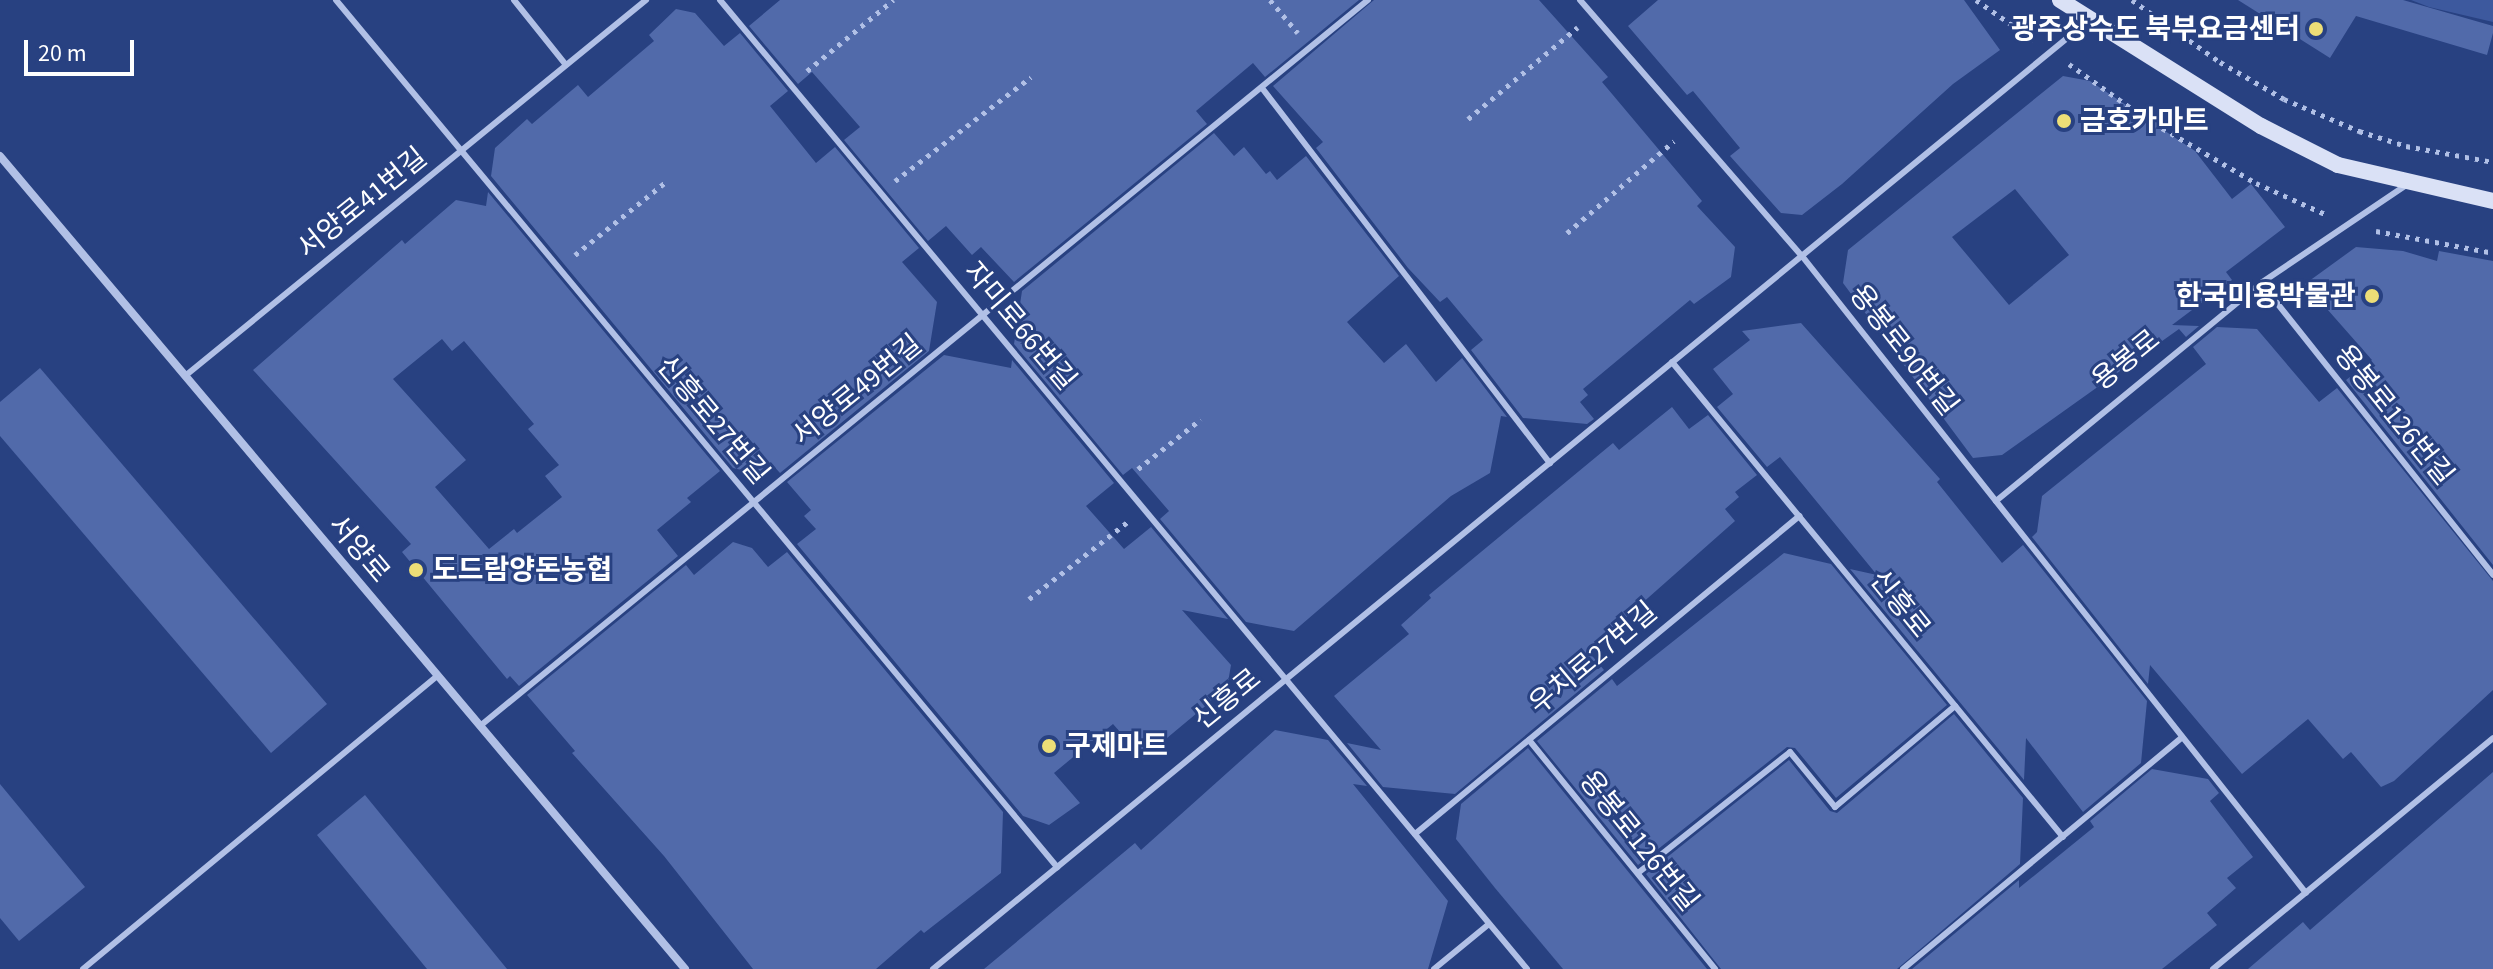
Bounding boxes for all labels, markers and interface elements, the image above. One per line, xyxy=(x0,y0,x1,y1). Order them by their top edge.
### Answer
place label: 광주상수도 북부요금센터 xyxy=(2011,12,2300,46)
marker: 광주상수도 북부요금센터 xyxy=(2307,20,2325,38)
scale bar xyxy=(28,24,138,74)
text: 20 m xyxy=(38,36,87,71)
place label: 금호카마트 xyxy=(2080,104,2209,138)
marker: 금호카마트 xyxy=(2055,112,2073,130)
street label: 서양로41번길 xyxy=(291,141,433,265)
street label: 자미로66번길 xyxy=(957,255,1083,397)
street label: 용봉로90번길 xyxy=(1843,278,1965,422)
place label: 한국미용박물관 xyxy=(2176,279,2356,313)
marker: 한국미용박물관 xyxy=(2363,287,2381,305)
street label: 용봉로 xyxy=(2085,323,2167,397)
street label: 서양로49번길 xyxy=(786,328,928,452)
street label: 용봉로126번길 xyxy=(2327,338,2461,492)
street label: 신흥로27번길 xyxy=(650,349,776,491)
street label: 서양로 xyxy=(321,509,397,589)
place label: 도드람양돈농협 xyxy=(432,553,612,587)
marker: 도드람양돈농협 xyxy=(407,561,425,579)
street label: 신흥로 xyxy=(1863,563,1937,645)
street label: 우치로27번길 xyxy=(1522,595,1664,721)
street label: 신흥로 xyxy=(1186,662,1268,736)
place label: 구제마트 xyxy=(1065,729,1168,763)
marker: 구제마트 xyxy=(1040,737,1058,755)
street label: 용봉로126번길 xyxy=(1572,764,1706,918)

